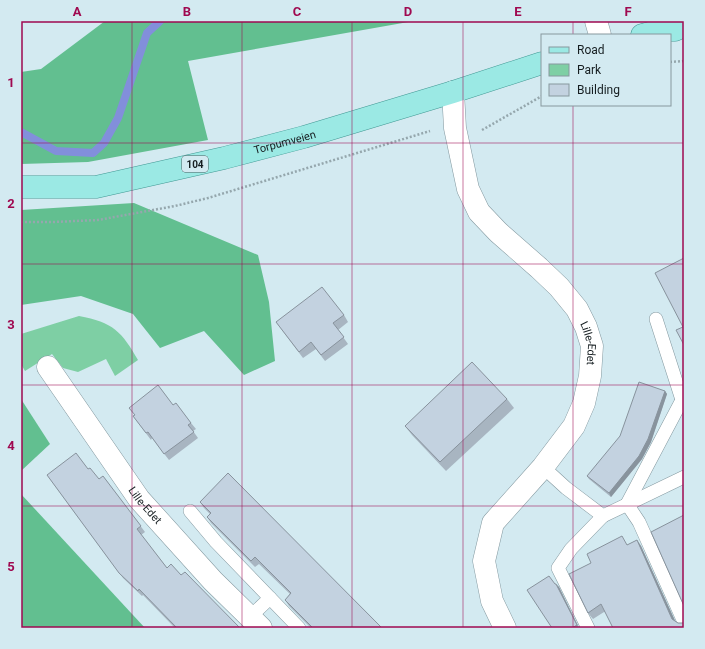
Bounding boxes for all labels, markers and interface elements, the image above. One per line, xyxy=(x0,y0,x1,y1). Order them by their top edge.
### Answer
text: A xyxy=(73,4,82,19)
text: B xyxy=(183,4,191,19)
text: C xyxy=(293,4,302,19)
text: D xyxy=(404,4,412,19)
text: E xyxy=(514,4,522,19)
text: F xyxy=(624,4,632,19)
legend xyxy=(541,34,671,106)
text: Road xyxy=(577,43,605,57)
text: Park xyxy=(577,63,602,77)
text: 1 xyxy=(7,75,15,90)
text: Building xyxy=(577,83,620,97)
street label: Torpumveien xyxy=(252,127,317,156)
road number: 104 xyxy=(182,156,208,172)
text: 2 xyxy=(7,196,15,211)
text: 3 xyxy=(7,317,15,332)
street label: Lille-Edet xyxy=(578,319,599,366)
text: 4 xyxy=(7,438,15,453)
street label: Lille-Edet xyxy=(126,484,165,527)
text: 5 xyxy=(7,559,15,574)

